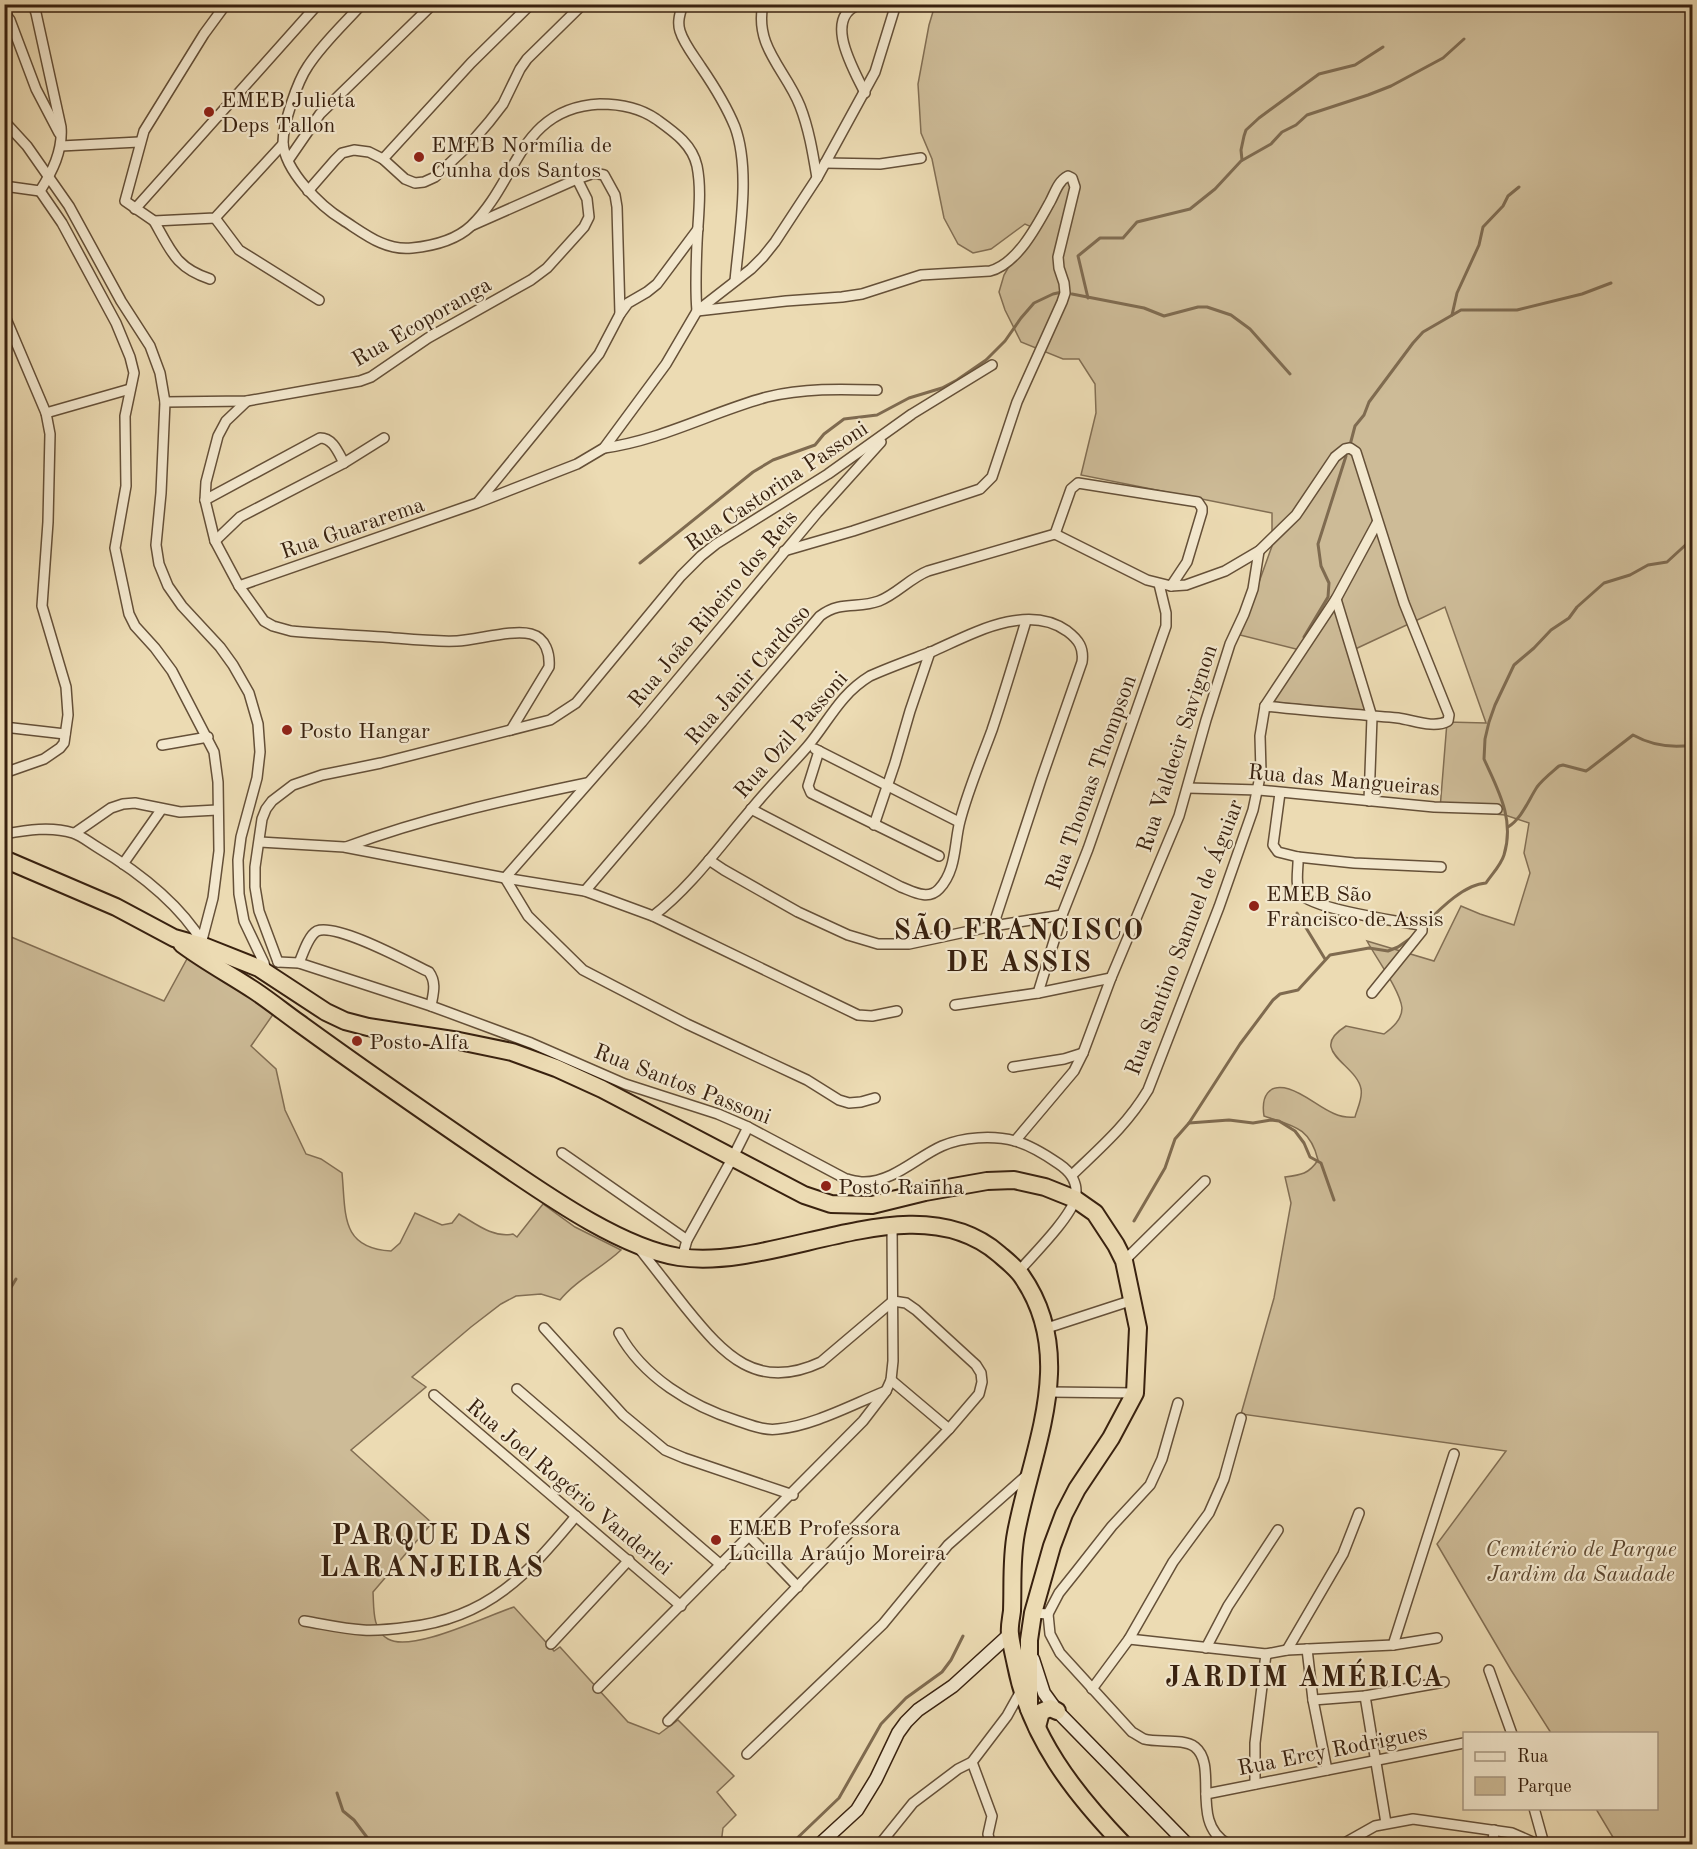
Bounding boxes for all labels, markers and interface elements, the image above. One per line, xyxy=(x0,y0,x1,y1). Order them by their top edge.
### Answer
place label: EMEB Julieta Deps Tallon xyxy=(221,90,355,137)
marker: EMEB Julieta Deps Tallon xyxy=(202,105,216,119)
place label: EMEB Normília de Cunha dos Santos xyxy=(431,135,612,182)
marker: EMEB Normília de Cunha dos Santos xyxy=(412,150,426,164)
street label: Rua Ecoporanga xyxy=(348,274,496,372)
street label: Rua Castorina Passoni xyxy=(682,417,872,556)
street label: Rua Guararema xyxy=(278,494,427,564)
street label: Rua João Ribeiro dos Reis xyxy=(625,507,802,712)
street label: Rua Janir Cardoso xyxy=(682,601,815,750)
street label: Rua Valdecir Savignon xyxy=(1134,642,1222,855)
street label: Rua Ozil Passoni xyxy=(731,668,852,803)
street label: Rua Thomas Thompson xyxy=(1043,672,1141,893)
place label: Posto Hangar xyxy=(299,721,430,743)
marker: Posto Hangar xyxy=(280,723,294,737)
street label: Rua das Mangueiras xyxy=(1247,762,1441,800)
street label: Rua Santino Samuel de Águiar xyxy=(1119,796,1248,1079)
place label: EMEB São Francisco de Assis xyxy=(1266,884,1444,931)
marker: EMEB São Francisco de Assis xyxy=(1247,899,1261,913)
district label: SÃO FRANCISCO DE ASSIS xyxy=(893,912,1145,978)
place label: Posto Alfa xyxy=(369,1032,469,1054)
marker: Posto Alfa xyxy=(350,1034,364,1048)
street label: Rua Santos Passoni xyxy=(591,1041,774,1129)
place label: Posto Rainha xyxy=(838,1177,964,1199)
marker: Posto Rainha xyxy=(819,1179,833,1193)
street label: Rua Joel Rogério Vanderlei xyxy=(462,1395,676,1580)
place label: EMEB Professora Lucilla Araújo Moreira xyxy=(728,1518,946,1565)
district label: PARQUE DAS LARANJEIRAS xyxy=(320,1523,545,1583)
marker: EMEB Professora Lucilla Araújo Moreira xyxy=(709,1533,723,1547)
park label: Cemitério de Parque Jardim da Saudade xyxy=(1485,1539,1677,1586)
district label: JARDIM AMÉRICA xyxy=(1165,1658,1445,1693)
street label: Rua Ercy Rodrigues xyxy=(1236,1722,1429,1780)
legend xyxy=(1463,1732,1658,1810)
text: Rua xyxy=(1517,1748,1548,1766)
text: Parque xyxy=(1517,1778,1572,1796)

